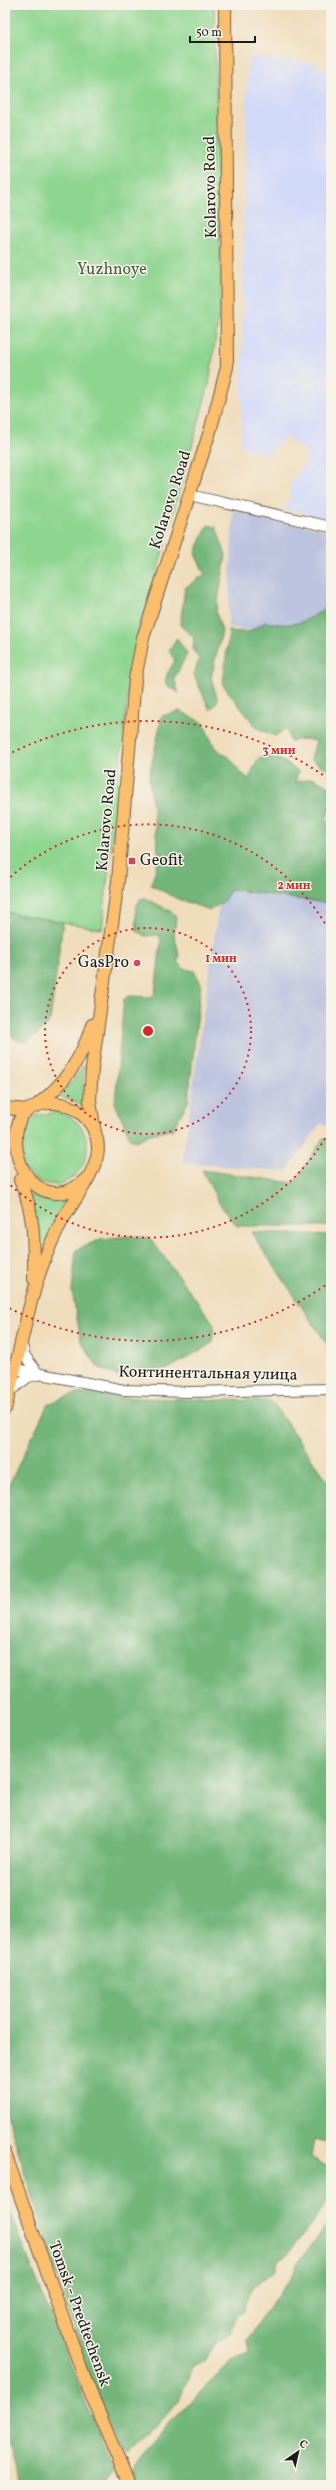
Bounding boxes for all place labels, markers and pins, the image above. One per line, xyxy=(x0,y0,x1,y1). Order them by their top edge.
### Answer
place label: Geofit xyxy=(140,850,184,872)
marker: Geofit xyxy=(127,856,137,866)
place label: GasPro xyxy=(78,952,129,974)
marker: GasPro xyxy=(132,958,142,968)
centre of rings xyxy=(141,1024,155,1038)

